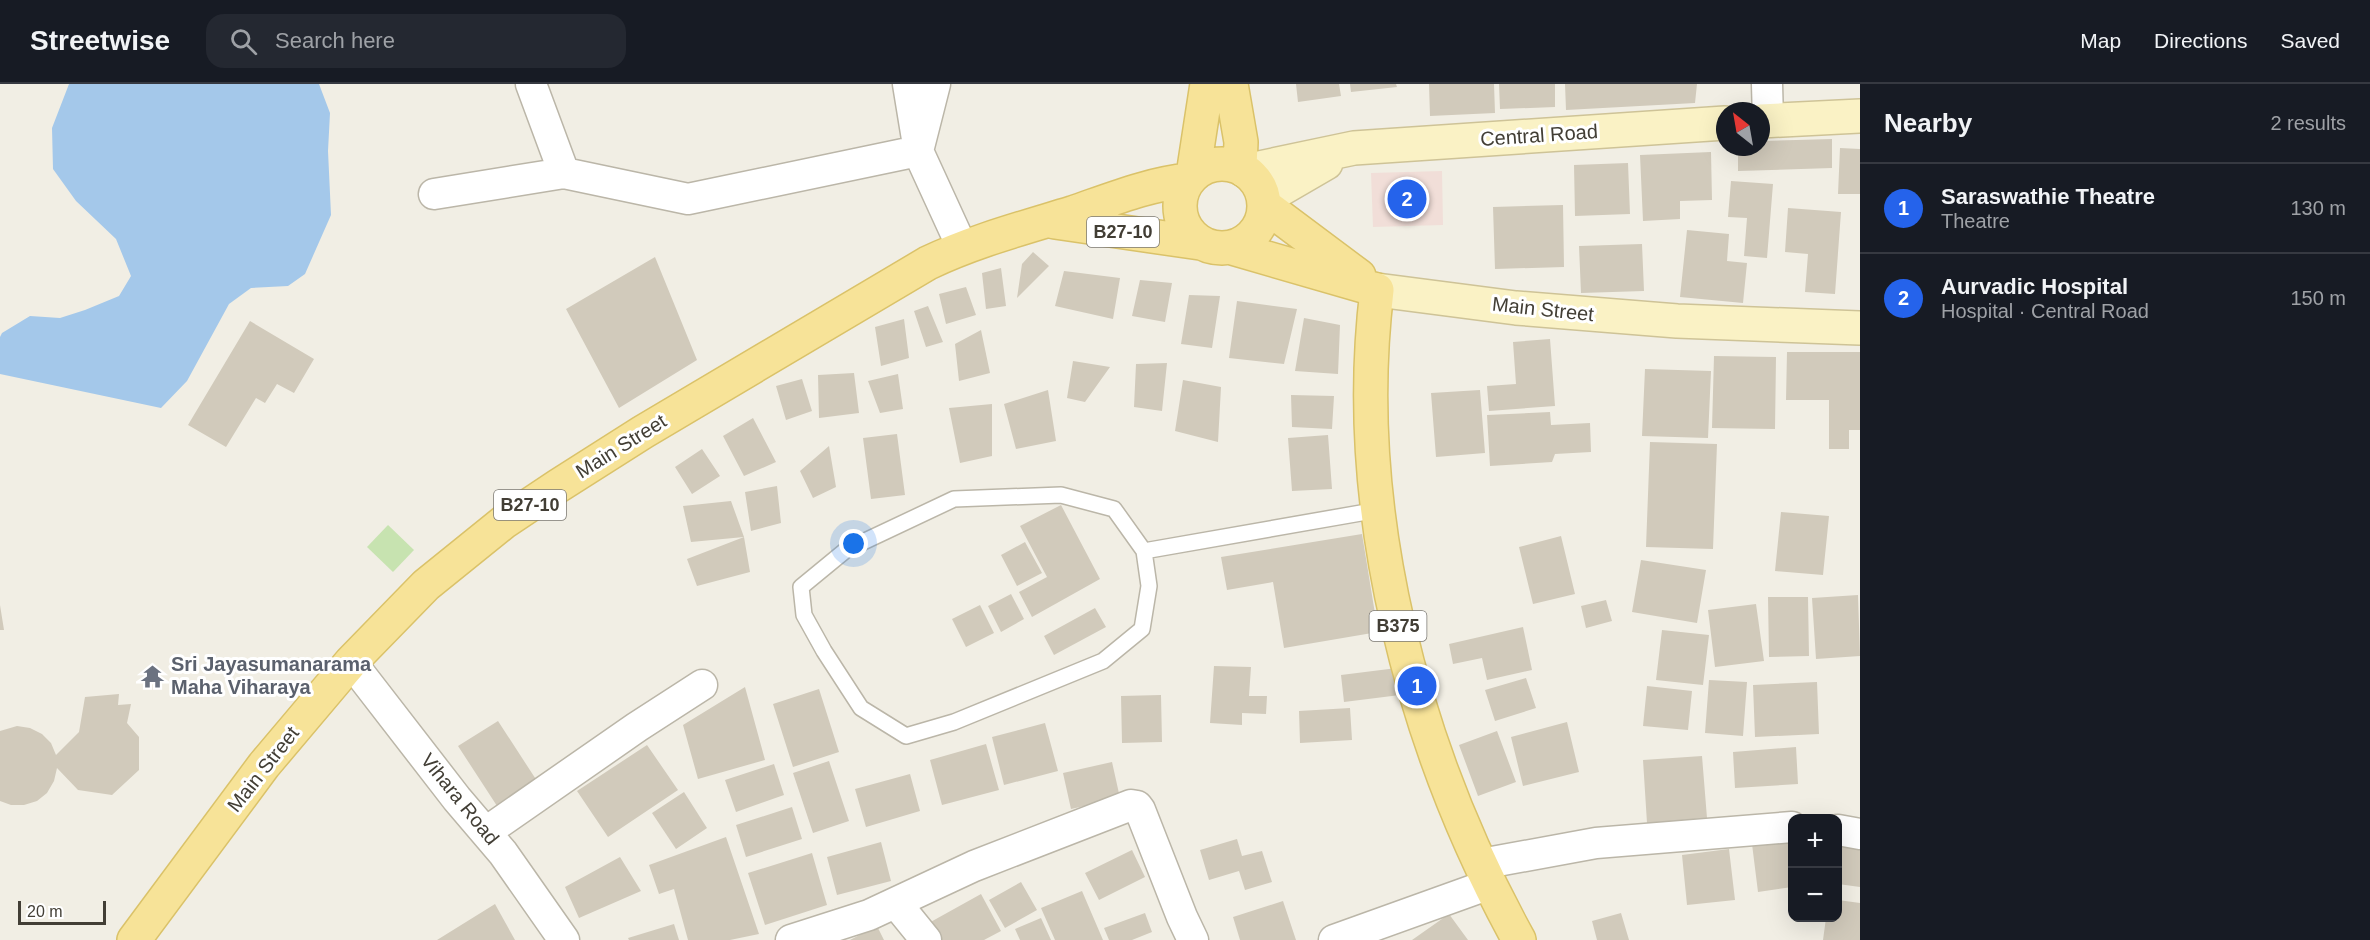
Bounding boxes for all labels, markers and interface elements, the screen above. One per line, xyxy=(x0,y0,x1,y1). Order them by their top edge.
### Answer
search box xyxy=(206,14,626,68)
text: Streetwise xyxy=(30,25,170,56)
icon: search xyxy=(227,25,260,58)
text: Search here xyxy=(275,28,395,53)
text: Map xyxy=(2080,29,2121,52)
text: Directions xyxy=(2154,29,2247,52)
text: Saved xyxy=(2280,29,2340,52)
north arrow xyxy=(1716,102,1770,156)
text: Nearby xyxy=(1884,108,1972,138)
text: 2 results xyxy=(2270,112,2346,134)
street label: Central Road xyxy=(1479,120,1599,150)
pin: 2 xyxy=(1388,176,1426,222)
text: Saraswathie Theatre xyxy=(1941,184,2155,209)
text: 1 xyxy=(1898,197,1909,219)
text: 130 m xyxy=(2290,197,2346,219)
text: Theatre xyxy=(1941,210,2010,232)
road number: B27-10 xyxy=(1087,217,1159,247)
text: Aurvadic Hospital xyxy=(1941,274,2128,299)
text: 2 xyxy=(1898,287,1909,309)
text: 150 m xyxy=(2290,287,2346,309)
street label: Main Street xyxy=(1491,293,1595,325)
text: Hospital · Central Road xyxy=(1941,300,2149,322)
street label: Main Street xyxy=(572,409,671,482)
road number: B27-10 xyxy=(494,490,566,520)
your location xyxy=(839,529,868,558)
road number: B375 xyxy=(1370,611,1426,641)
place label: Sri Jayasumanarama Maha Viharaya xyxy=(171,653,372,698)
temple icon: Sri Jayasumanarama Maha Viharaya xyxy=(140,663,166,689)
pin: 1 xyxy=(1398,664,1436,708)
street label: Main Street xyxy=(223,722,303,816)
street label: Vihara Road xyxy=(417,749,503,849)
map controls xyxy=(1788,814,1842,922)
button: + xyxy=(1788,814,1842,868)
button: − xyxy=(1788,868,1842,922)
scale bar xyxy=(18,898,106,926)
text: 20 m xyxy=(27,903,63,920)

